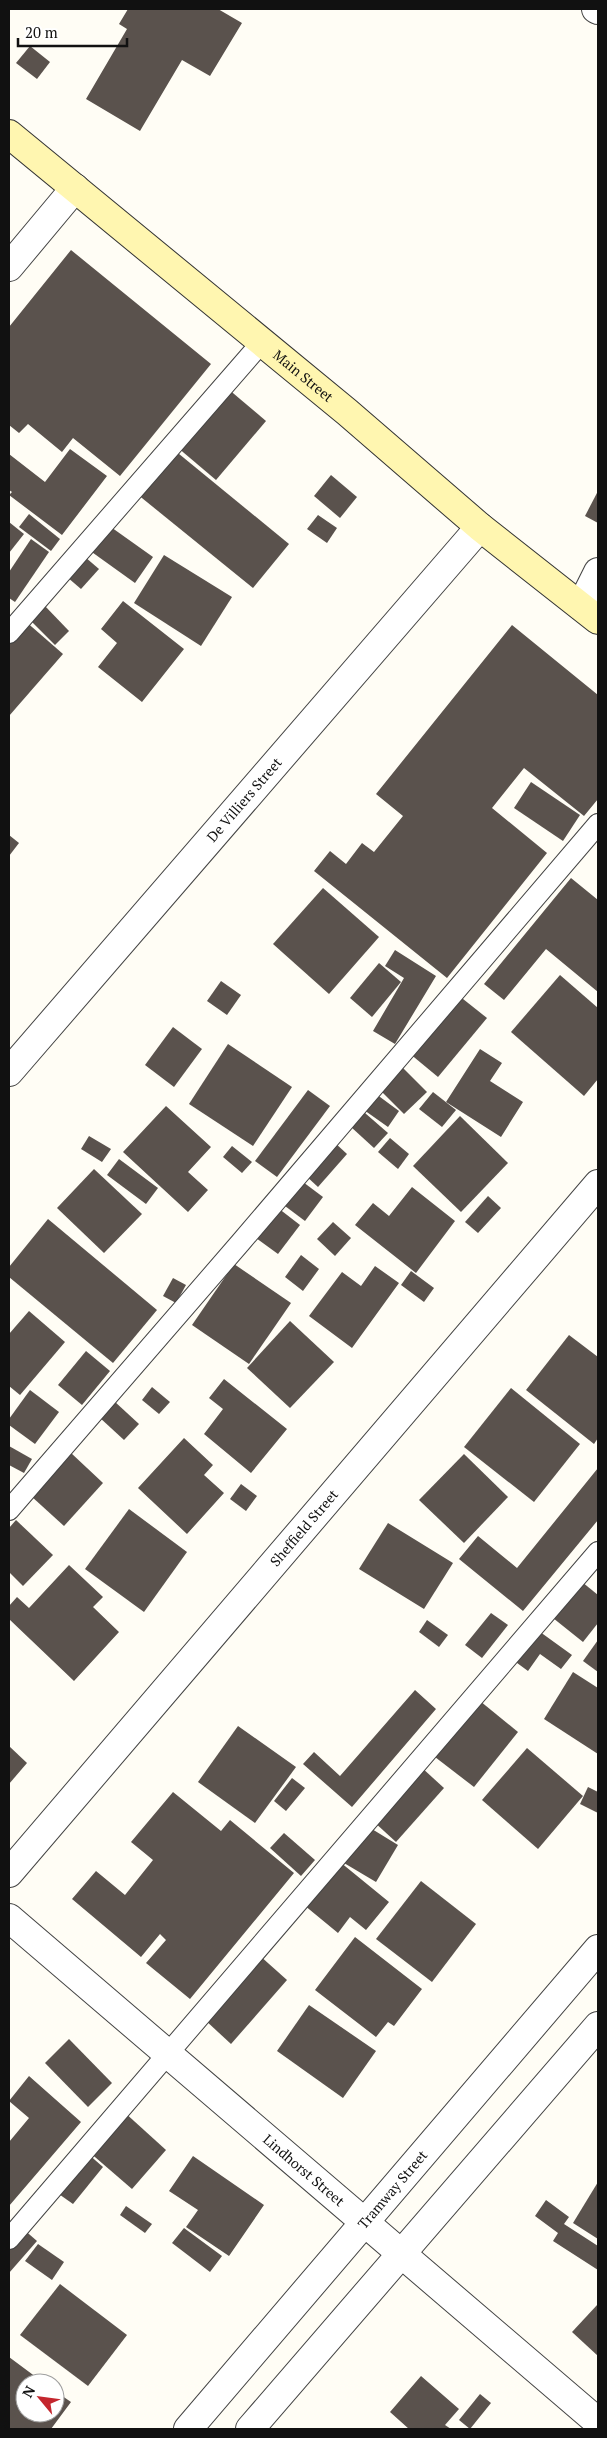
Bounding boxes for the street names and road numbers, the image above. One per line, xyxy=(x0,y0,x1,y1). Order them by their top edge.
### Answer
street label: Main Street xyxy=(270,345,338,407)
street label: De Villiers Street xyxy=(202,752,286,846)
street label: Sheffield Street xyxy=(265,1484,343,1570)
street label: Lindhorst Street xyxy=(259,2130,349,2211)
street label: Tramway Street xyxy=(353,2145,432,2233)

